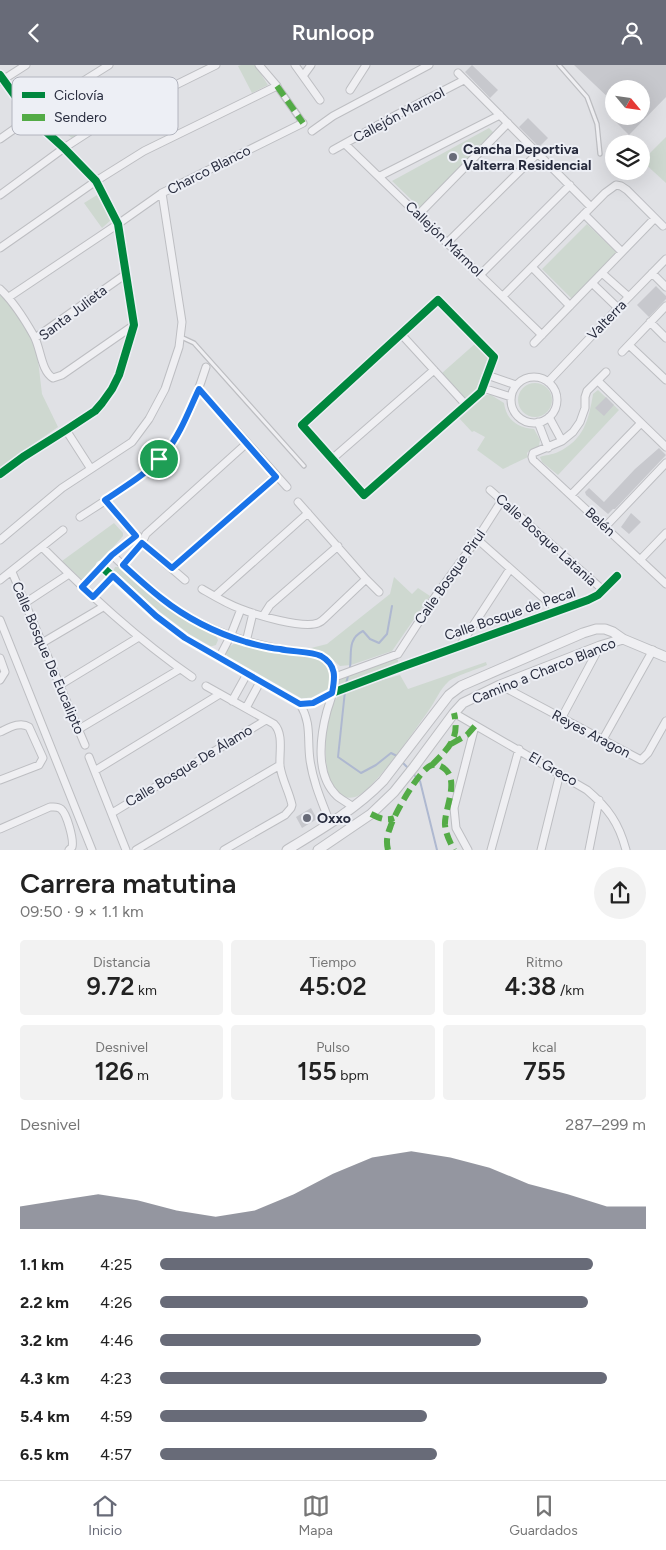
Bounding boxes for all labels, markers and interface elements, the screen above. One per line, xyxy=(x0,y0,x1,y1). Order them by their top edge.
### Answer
icon: back xyxy=(20,19,48,47)
text: Runloop xyxy=(292,19,374,46)
icon: person xyxy=(618,19,646,47)
legend xyxy=(12,77,178,135)
north arrow xyxy=(605,80,650,125)
map controls xyxy=(605,80,650,180)
street label: Callejón Marmol xyxy=(350,84,448,146)
text: Ciclovía xyxy=(54,87,104,104)
text: Sendero xyxy=(54,109,107,126)
button: layers xyxy=(605,135,650,180)
place label: Cancha Deportiva Valterra Residencial xyxy=(463,141,591,174)
street label: Charco Blanco xyxy=(165,142,253,198)
marker: Cancha Deportiva Valterra Residencial xyxy=(447,151,459,163)
street label: Callejón Mármol xyxy=(402,198,486,280)
street label: Santa Julieta xyxy=(36,282,110,344)
street label: Valterra xyxy=(584,297,630,343)
pin xyxy=(138,438,180,480)
icon: arrive xyxy=(145,445,173,473)
street label: Calle Bosque Latania xyxy=(492,490,600,590)
street label: Belén xyxy=(581,504,619,540)
street label: Calle Bosque Pirul xyxy=(411,526,489,628)
street label: Calle Bosque De Eucalipto xyxy=(8,579,88,737)
street label: Calle Bosque de Pecal xyxy=(442,584,578,644)
street label: Camino a Charco Blanco xyxy=(470,634,618,708)
street label: Reyes Aragon xyxy=(549,706,633,762)
street label: Calle Bosque De Álamo xyxy=(122,721,256,811)
street label: El Greco xyxy=(526,748,580,790)
place label: Oxxo xyxy=(317,810,351,827)
marker: Oxxo xyxy=(301,812,313,824)
text: Carrera matutina xyxy=(20,866,236,900)
button: share xyxy=(594,867,646,919)
text: 09:50 · 9 × 1.1 km xyxy=(20,902,144,921)
text: Distancia xyxy=(93,954,150,971)
text: Tiempo xyxy=(310,954,356,971)
text: Ritmo xyxy=(526,954,563,971)
text: 9.72 xyxy=(87,971,135,1001)
text: 45:02 xyxy=(299,971,367,1001)
text: 4:38 xyxy=(505,971,556,1001)
text: km xyxy=(135,982,157,999)
text: /km xyxy=(556,982,584,999)
text: Desnivel xyxy=(95,1039,148,1056)
text: Pulso xyxy=(316,1039,350,1056)
text: kcal xyxy=(532,1039,557,1056)
text: 126 xyxy=(94,1056,134,1086)
text: 155 xyxy=(297,1056,337,1086)
text: 755 xyxy=(523,1056,566,1086)
text: m xyxy=(134,1067,149,1084)
text: bpm xyxy=(337,1067,369,1084)
text: Desnivel xyxy=(20,1115,80,1134)
text: 287–299 m xyxy=(565,1115,646,1134)
text: 1.1 km xyxy=(20,1255,64,1274)
text: 4:25 xyxy=(100,1255,132,1274)
text: 2.2 km xyxy=(20,1293,69,1312)
text: 4:26 xyxy=(100,1293,132,1312)
text: 3.2 km xyxy=(20,1331,69,1350)
text: 4:46 xyxy=(100,1331,133,1350)
text: 4.3 km xyxy=(20,1369,69,1388)
text: 4:23 xyxy=(100,1369,132,1388)
text: 5.4 km xyxy=(20,1407,70,1426)
text: 4:59 xyxy=(100,1407,132,1426)
text: 6.5 km xyxy=(20,1445,69,1464)
text: 4:57 xyxy=(100,1445,132,1464)
tab: Inicio xyxy=(88,1492,122,1539)
tab: Mapa xyxy=(298,1492,333,1539)
tab: Guardados xyxy=(509,1492,578,1539)

